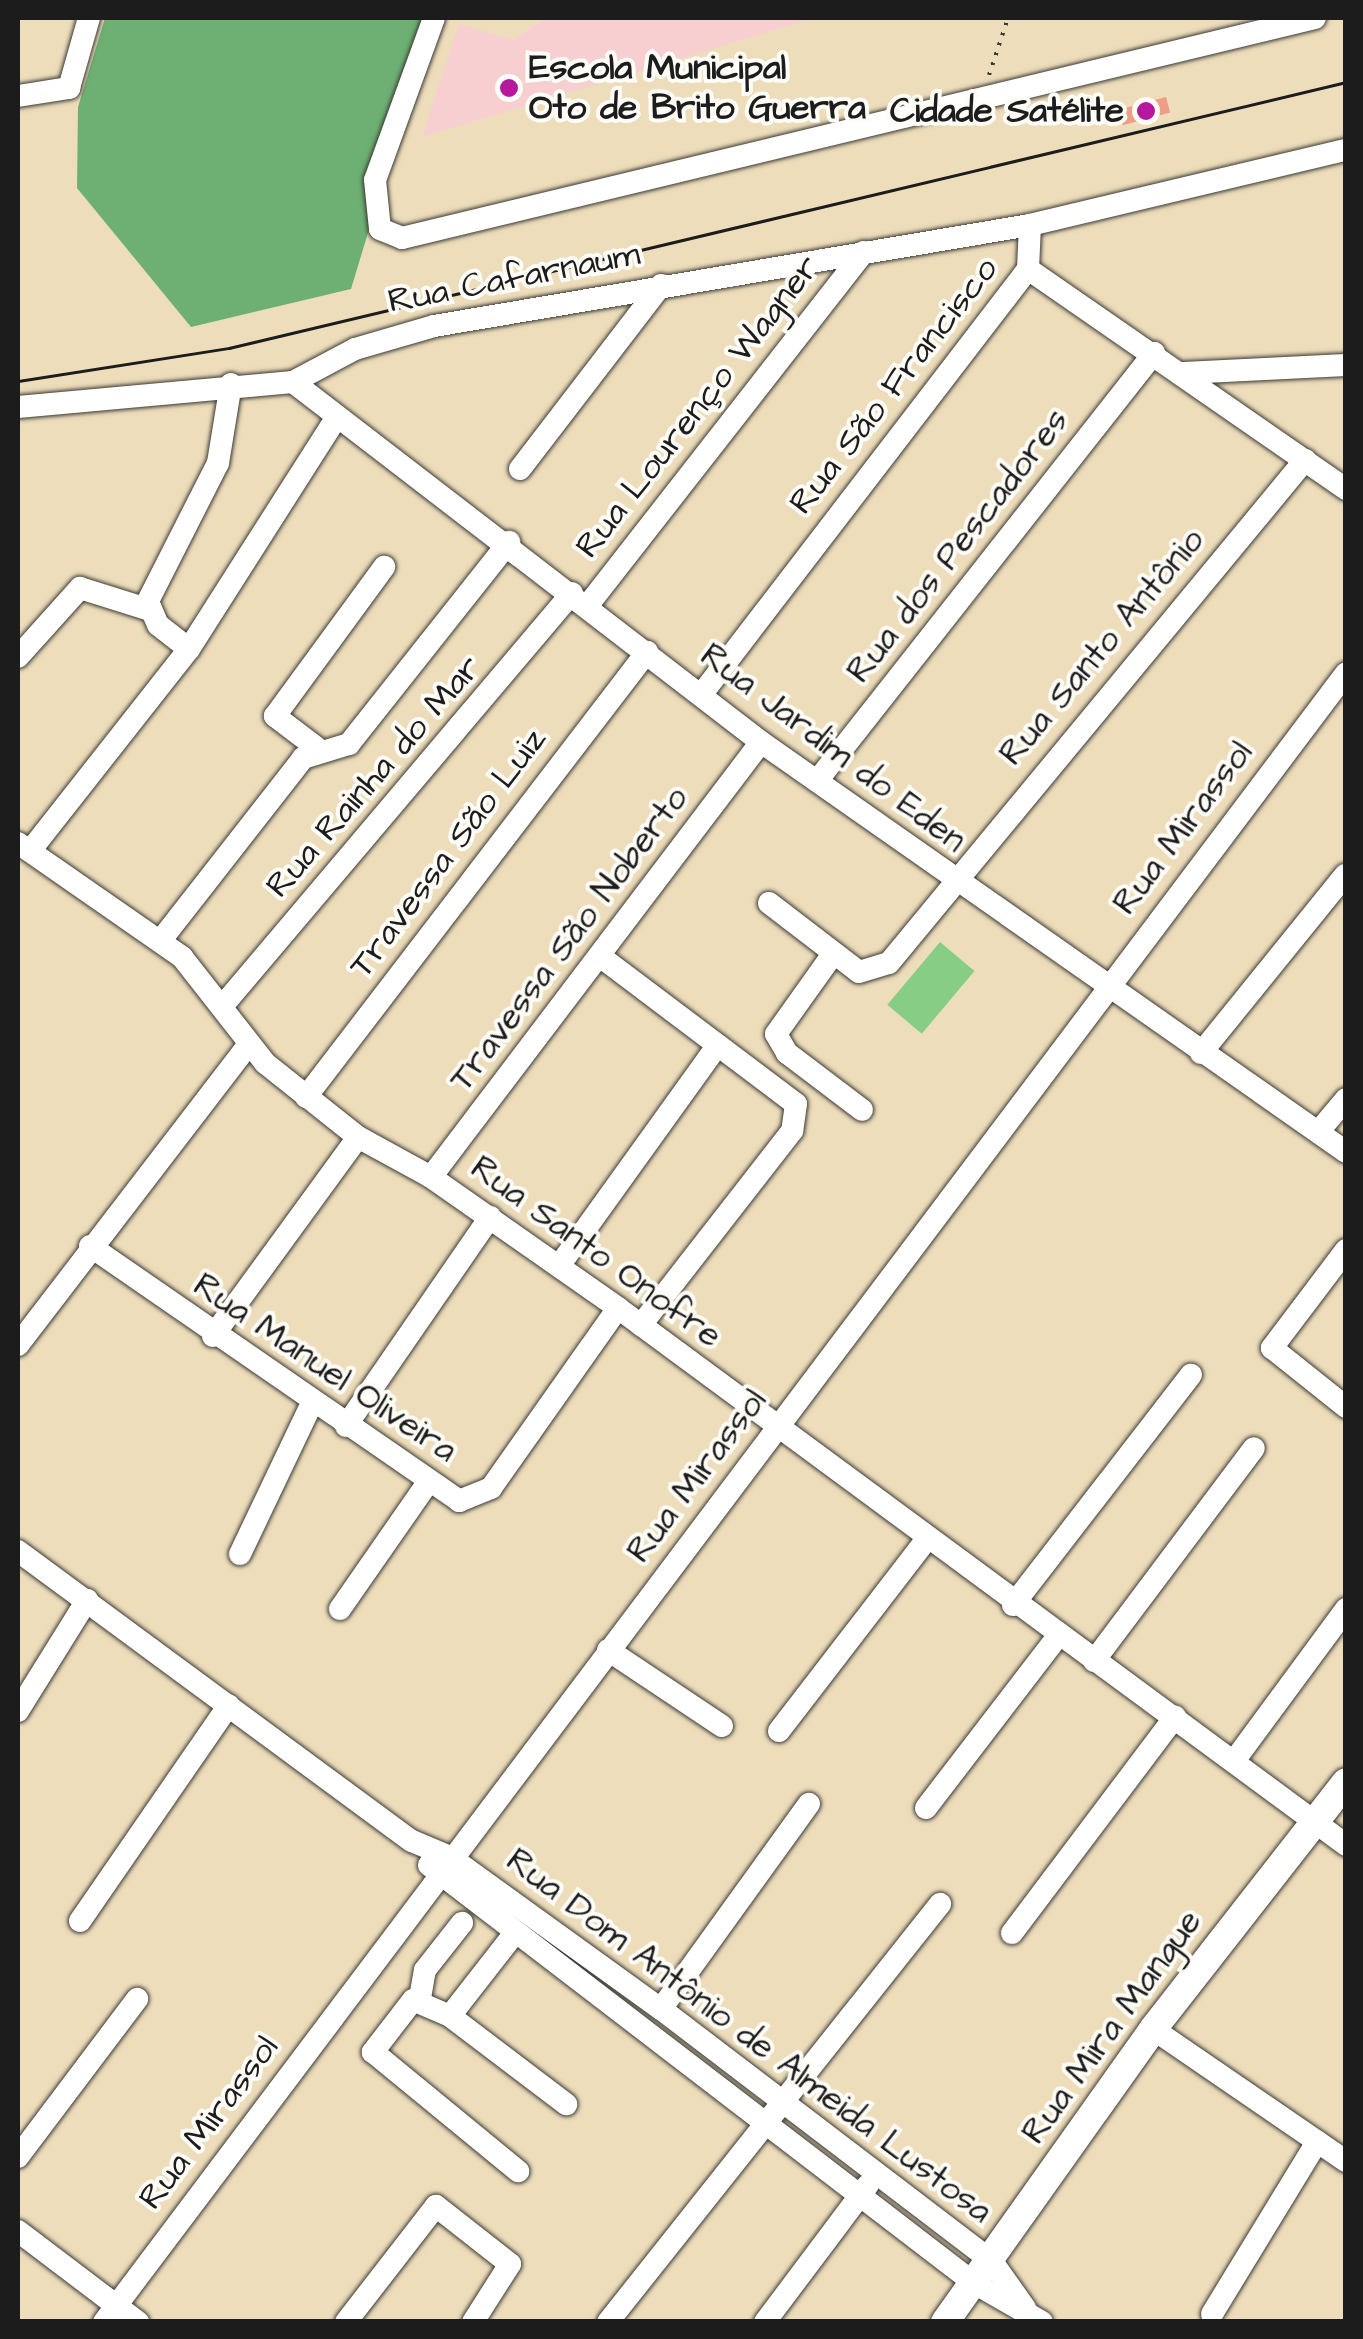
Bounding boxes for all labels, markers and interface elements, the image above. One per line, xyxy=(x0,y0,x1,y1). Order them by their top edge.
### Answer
place label: Escola Municipal Oto de Brito Guerra xyxy=(529,47,866,129)
marker: Escola Municipal Oto de Brito Guerra xyxy=(498,77,520,99)
place label: Cidade Satélite xyxy=(890,90,1124,132)
marker: Cidade Satélite xyxy=(1133,98,1159,124)
street label: Rua Cafarnaum xyxy=(385,233,643,323)
street label: Rua Lourenço Wagner xyxy=(567,247,829,567)
street label: Rua São Francisco xyxy=(781,249,1007,523)
street label: Rua dos Pescadores xyxy=(838,401,1078,691)
street label: Rua Santo Antônio xyxy=(991,520,1213,774)
street label: Rua Jardim do Eden xyxy=(692,635,974,861)
street label: Rua Rainha do Mar xyxy=(257,647,491,907)
street label: Travessa São Luiz xyxy=(340,720,556,986)
street label: Rua Mirassol xyxy=(1104,733,1262,923)
street label: Travessa São Noberto xyxy=(441,778,697,1100)
street label: Rua Santo Onofre xyxy=(462,1147,730,1357)
street label: Rua Manuel Oliveira xyxy=(185,1264,465,1472)
street label: Rua Mirassol xyxy=(618,1381,776,1571)
street label: Rua Dom Antônio de Almeida Lustosa xyxy=(498,1839,1000,2233)
street label: Rua Mira Mangue xyxy=(1013,1902,1211,2152)
street label: Rua Mirassol xyxy=(130,2028,288,2218)

